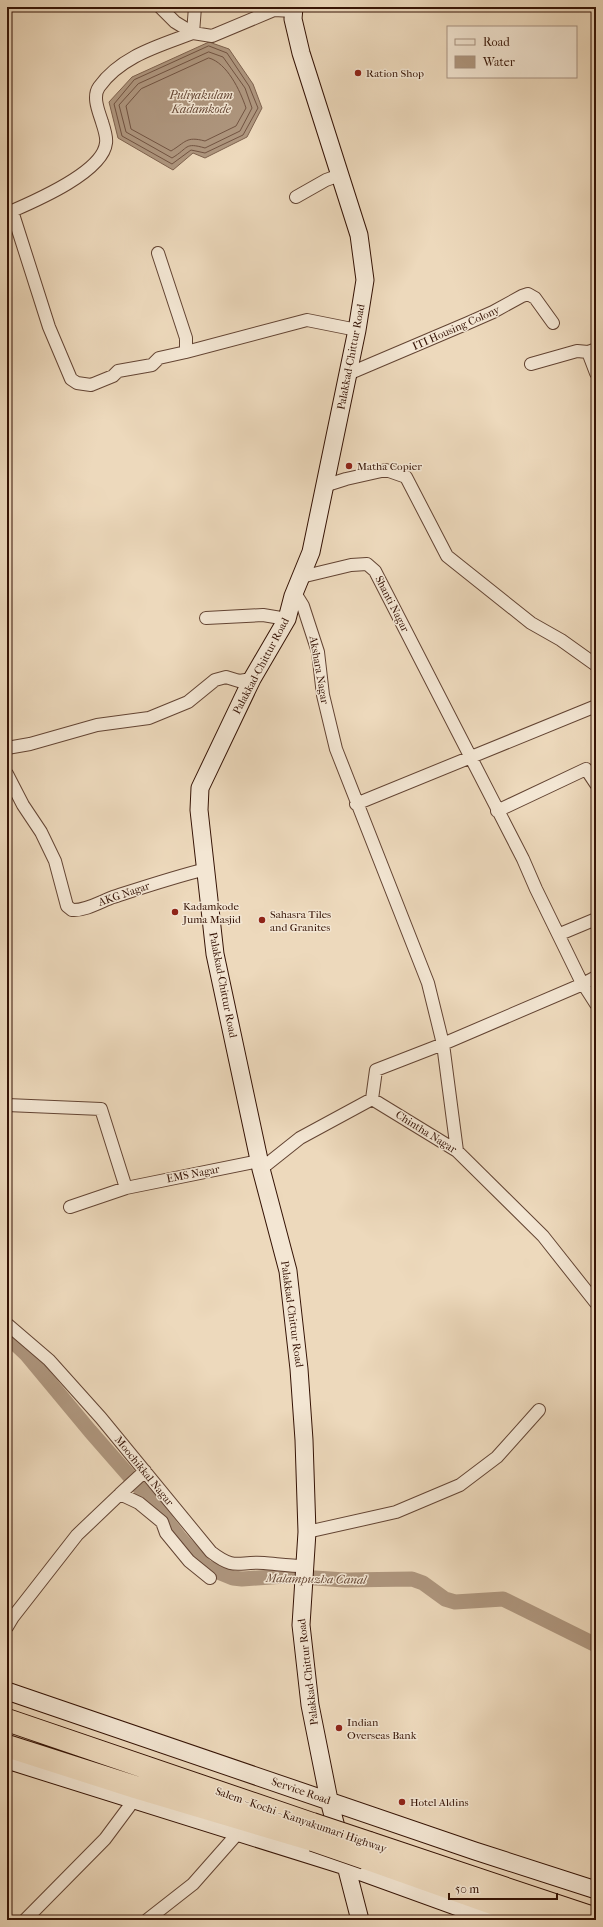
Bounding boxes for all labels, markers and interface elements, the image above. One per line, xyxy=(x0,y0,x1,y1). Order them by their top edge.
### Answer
legend xyxy=(447,26,577,78)
text: Road xyxy=(483,35,510,49)
text: Water xyxy=(482,55,516,69)
place label: Ration Shop xyxy=(366,67,424,80)
marker: Ration Shop xyxy=(353,68,363,78)
water label: Puliyakulam Kadamkode xyxy=(168,88,233,116)
street label: Palakkad-Chittur Road xyxy=(334,302,368,411)
street label: ITI Housing Colony xyxy=(411,303,503,353)
place label: Matha Copier xyxy=(357,460,422,473)
marker: Matha Copier xyxy=(344,461,354,471)
street label: Shanti Nagar xyxy=(372,574,412,635)
street label: Palakkad-Chittur Road xyxy=(230,615,292,716)
street label: Akshara Nagar xyxy=(306,634,331,705)
street label: AKG Nagar xyxy=(96,879,152,909)
place label: Kadamkode Juma Masjid xyxy=(182,900,242,926)
marker: Kadamkode Juma Masjid xyxy=(170,907,180,917)
place label: Sahasra Tiles and Granites xyxy=(270,908,331,934)
marker: Sahasra Tiles and Granites xyxy=(257,915,267,925)
street label: Palakkad-Chittur Road xyxy=(206,931,240,1040)
street label: Chintha Nagar xyxy=(393,1108,459,1156)
street label: EMS Nagar xyxy=(165,1162,221,1185)
street label: Palakkad-Chittur Road xyxy=(278,1260,306,1369)
street label: Moochikkal Nagar xyxy=(112,1434,176,1509)
water label: Malampuzha Canal xyxy=(265,1571,368,1587)
street label: Palakkad-Chittur Road xyxy=(295,1617,321,1726)
place label: Indian Overseas Bank xyxy=(347,1716,417,1742)
marker: Indian Overseas Bank xyxy=(334,1723,344,1733)
street label: Service Road xyxy=(270,1775,333,1808)
street label: Salem - Kochi - Kanyakumari Highway xyxy=(214,1785,389,1856)
place label: Hotel Aldins xyxy=(410,1796,469,1809)
marker: Hotel Aldins xyxy=(397,1797,407,1807)
scale bar xyxy=(449,1875,557,1901)
text: 50 m xyxy=(455,1882,479,1896)

